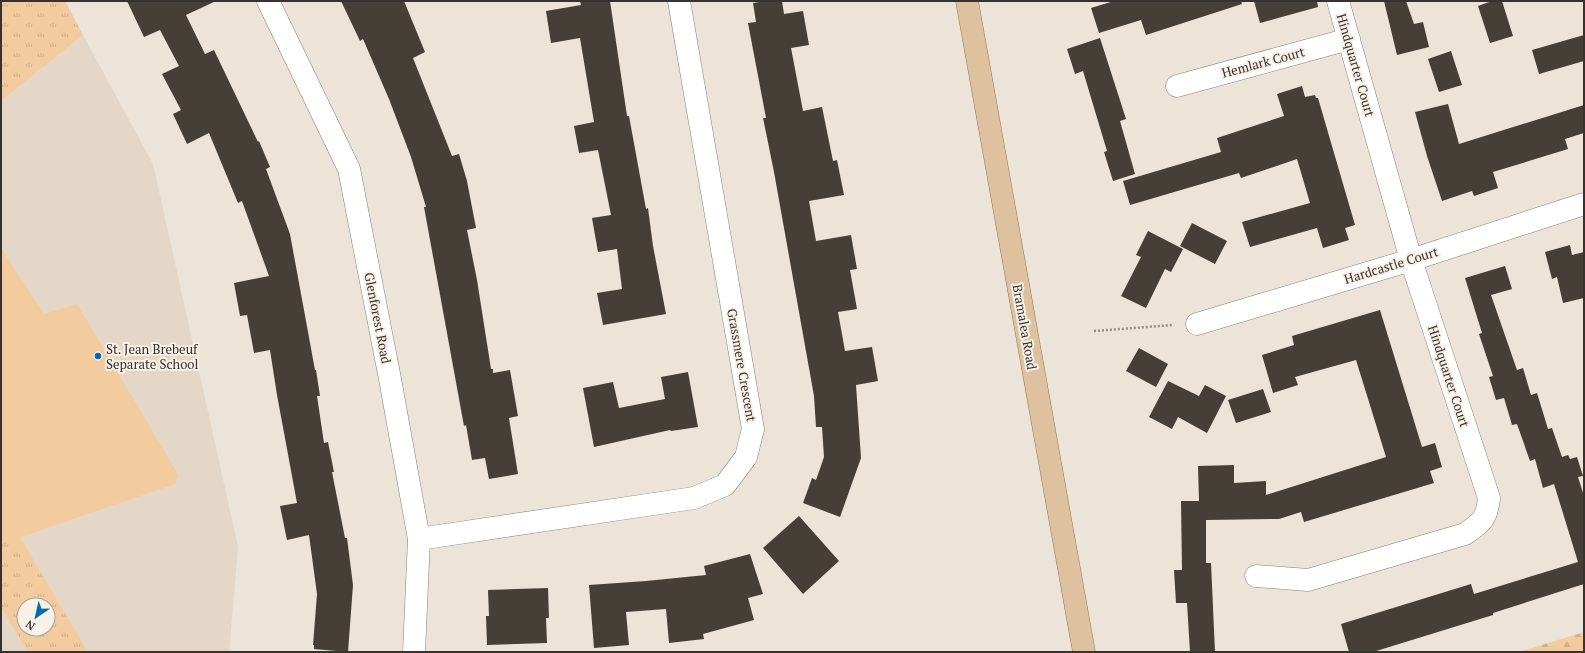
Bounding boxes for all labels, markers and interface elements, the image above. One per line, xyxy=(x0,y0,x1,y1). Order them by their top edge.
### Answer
street label: Hindquarter Court xyxy=(1333,11,1379,119)
street label: Hemlark Court xyxy=(1220,42,1307,82)
street label: Hardcastle Court xyxy=(1342,242,1440,288)
street label: Glenforest Road xyxy=(360,271,396,365)
street label: Bramalea Road xyxy=(1009,283,1041,371)
street label: Grassmere Crescent xyxy=(723,307,761,423)
street label: Hindquarter Court xyxy=(1424,323,1474,430)
place label: St. Jean Brebeuf Separate School xyxy=(106,340,199,373)
marker: St. Jean Brebeuf Separate School xyxy=(93,351,103,361)
north arrow xyxy=(16,597,56,637)
text: N xyxy=(22,617,38,633)

